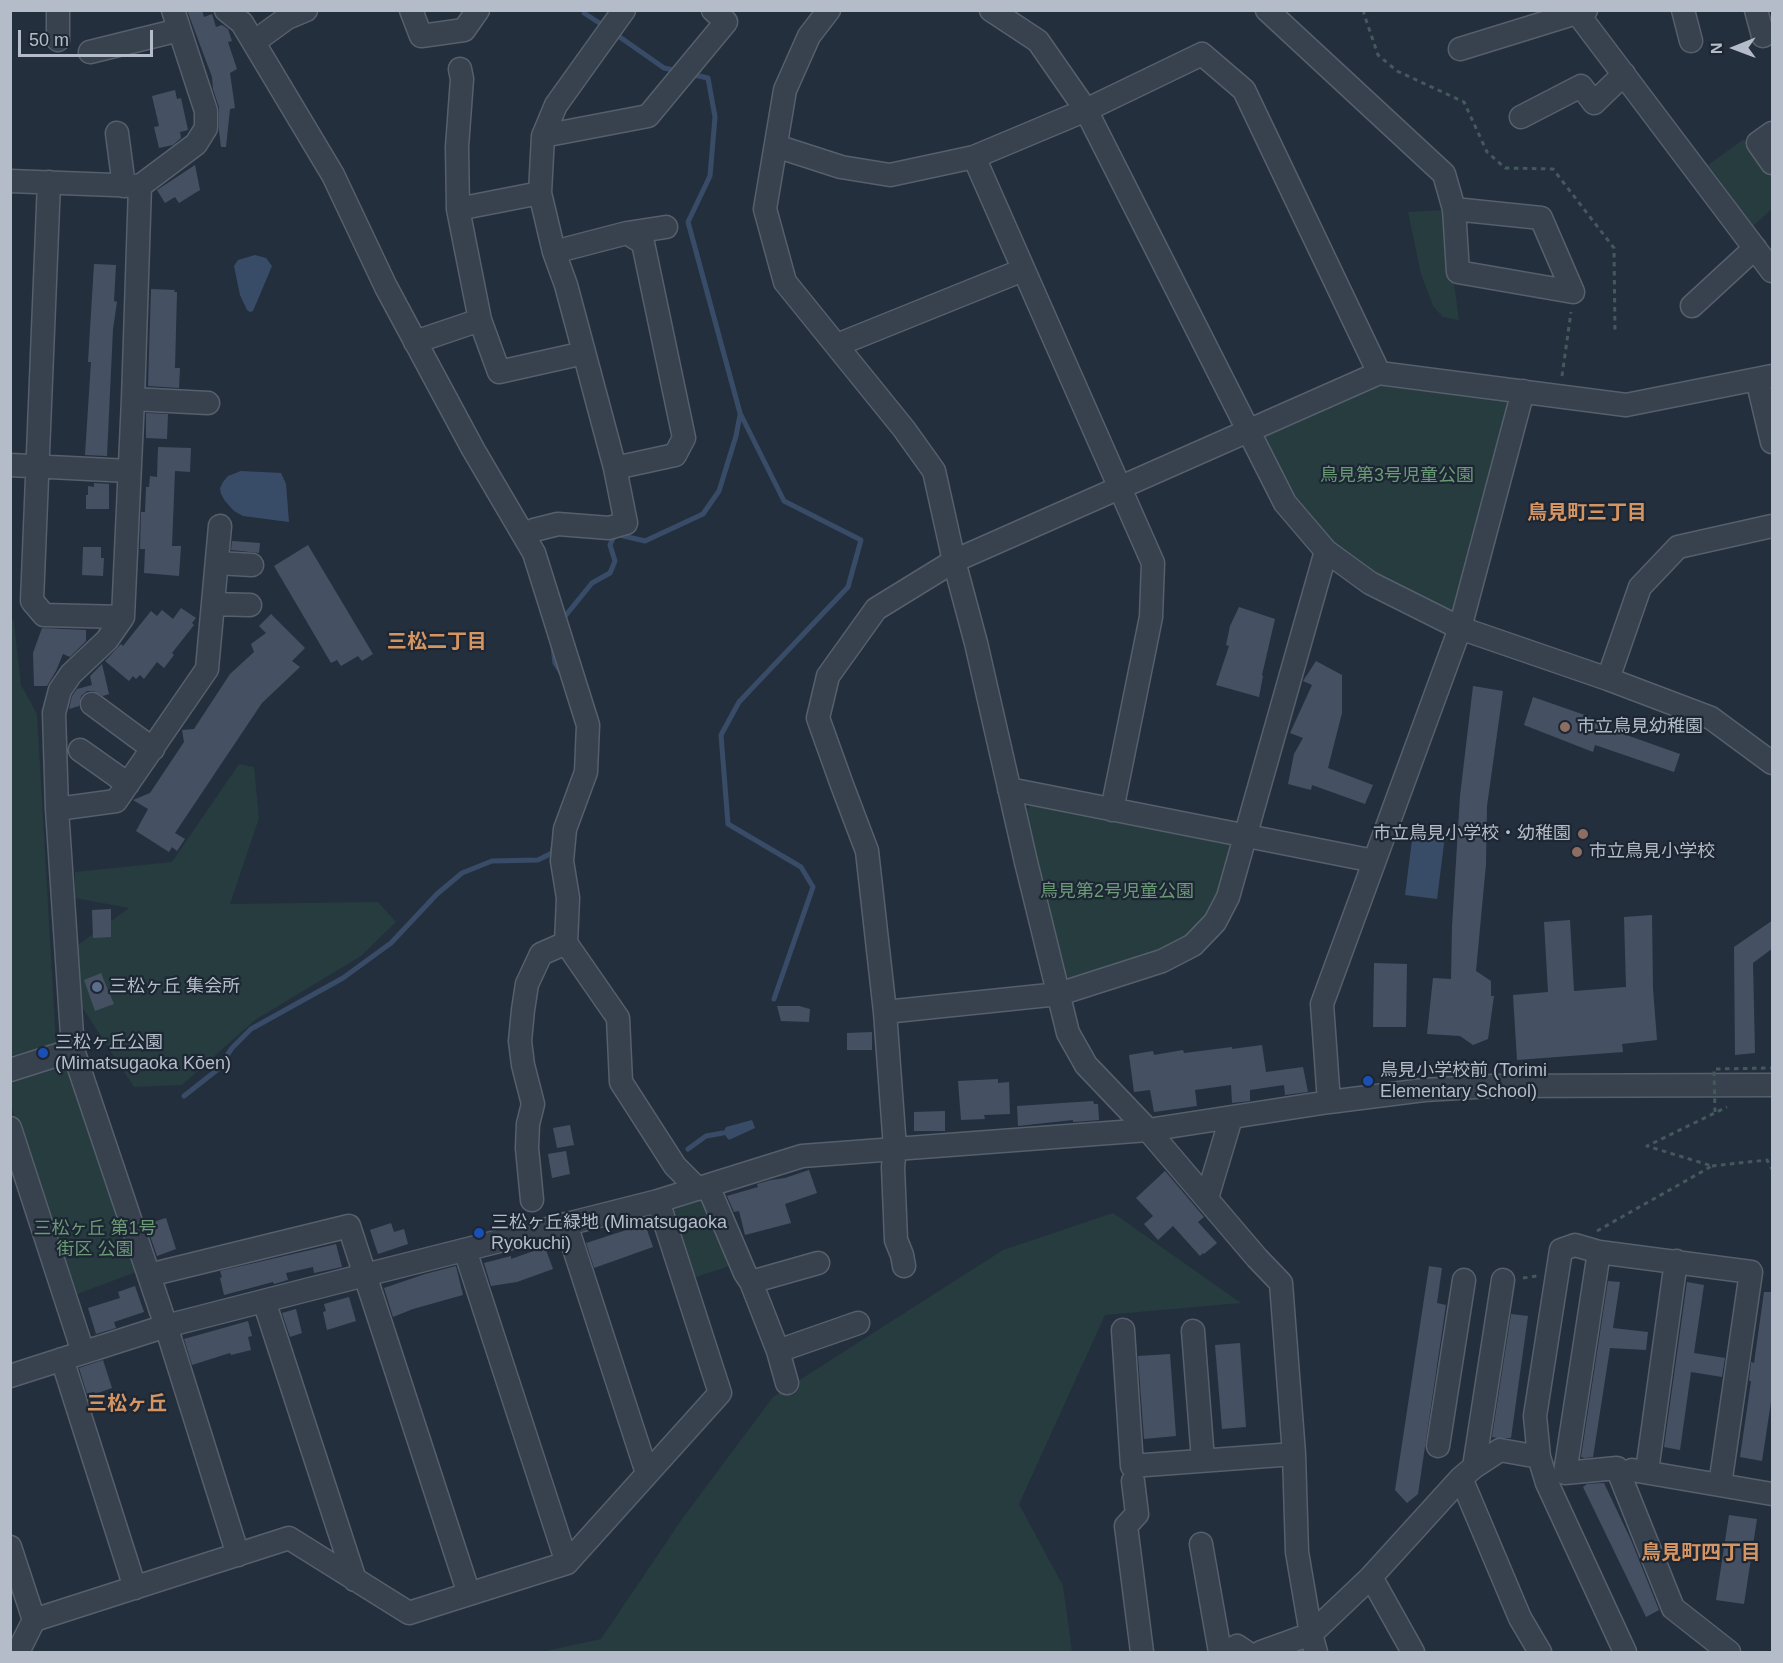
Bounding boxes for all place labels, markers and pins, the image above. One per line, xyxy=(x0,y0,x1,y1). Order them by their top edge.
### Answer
place label: 市立鳥見幼稚園 xyxy=(1577,716,1703,738)
marker: 市立鳥見幼稚園 xyxy=(1558,720,1572,734)
place label: 市立鳥見小学校・幼稚園 xyxy=(1373,823,1571,845)
marker: 市立鳥見小学校・幼稚園 xyxy=(1576,827,1590,841)
place label: 市立鳥見小学校 xyxy=(1589,841,1715,863)
marker: 市立鳥見小学校 xyxy=(1570,845,1584,859)
place label: 三松ヶ丘 集会所 xyxy=(109,976,240,998)
marker: 三松ヶ丘 集会所 xyxy=(90,980,104,994)
place label: 三松ヶ丘公園 (Mimatsugaoka Kōen) xyxy=(55,1032,231,1074)
marker: 三松ヶ丘公園 (Mimatsugaoka Kōen) xyxy=(36,1046,50,1060)
place label: 鳥見小学校前 (Torimi Elementary School) xyxy=(1380,1060,1547,1102)
marker: 鳥見小学校前 (Torimi Elementary School) xyxy=(1361,1074,1375,1088)
place label: 三松ヶ丘緑地 (Mimatsugaoka Ryokuchi) xyxy=(491,1212,727,1254)
marker: 三松ヶ丘緑地 (Mimatsugaoka Ryokuchi) xyxy=(472,1226,486,1240)

